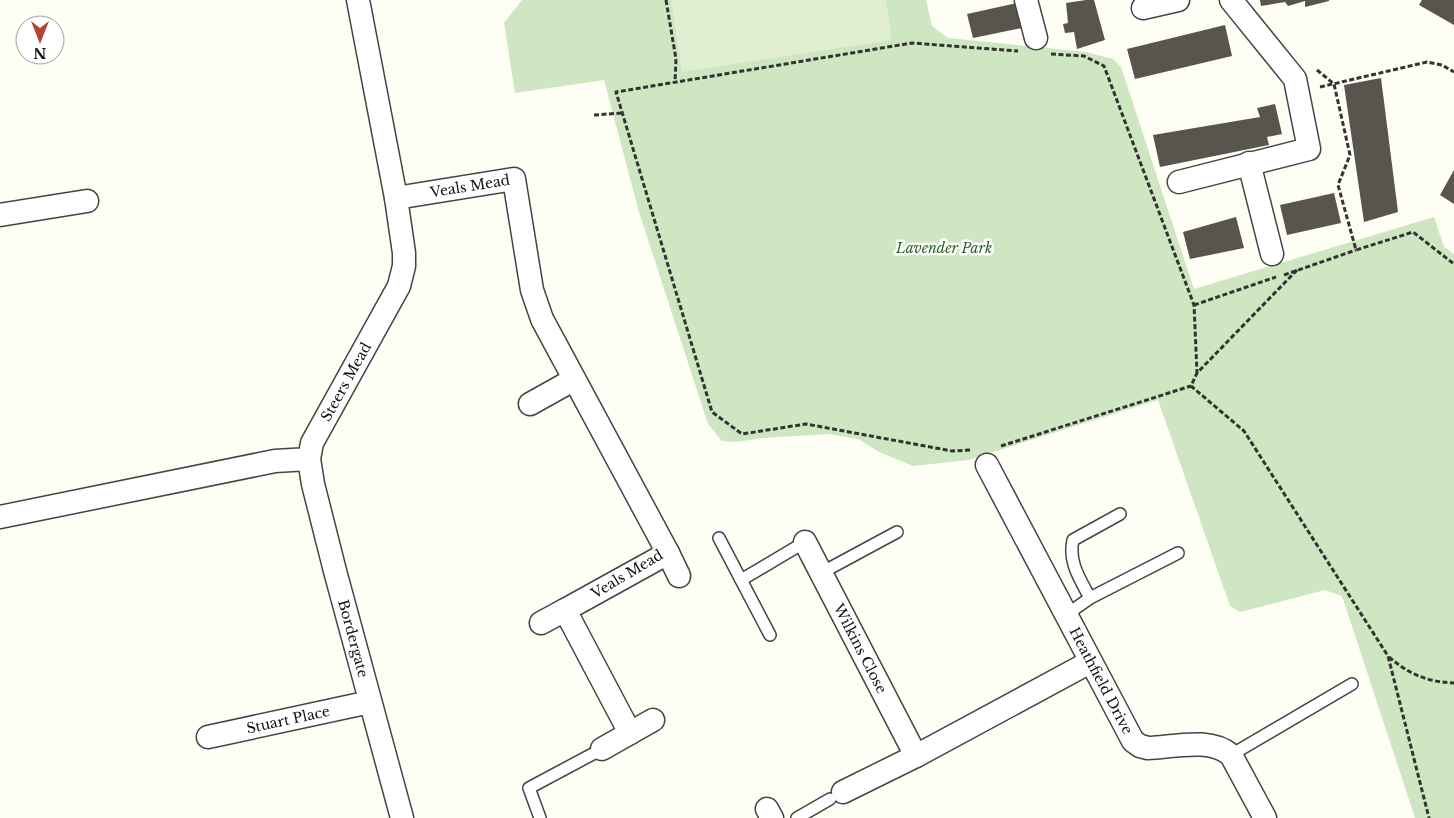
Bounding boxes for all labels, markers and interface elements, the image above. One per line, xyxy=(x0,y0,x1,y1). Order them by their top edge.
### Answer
north arrow xyxy=(15,15,65,65)
text: N xyxy=(33,44,47,62)
street label: Veals Mead xyxy=(428,171,512,202)
park label: Lavender Park xyxy=(895,239,992,257)
street label: Steers Mead xyxy=(317,339,375,424)
street label: Veals Mead xyxy=(587,545,667,603)
street label: Bordergate xyxy=(334,597,372,680)
street label: Wilkins Close xyxy=(829,600,891,696)
street label: Heathfield Drive xyxy=(1065,624,1137,737)
street label: Stuart Place xyxy=(245,702,332,737)

